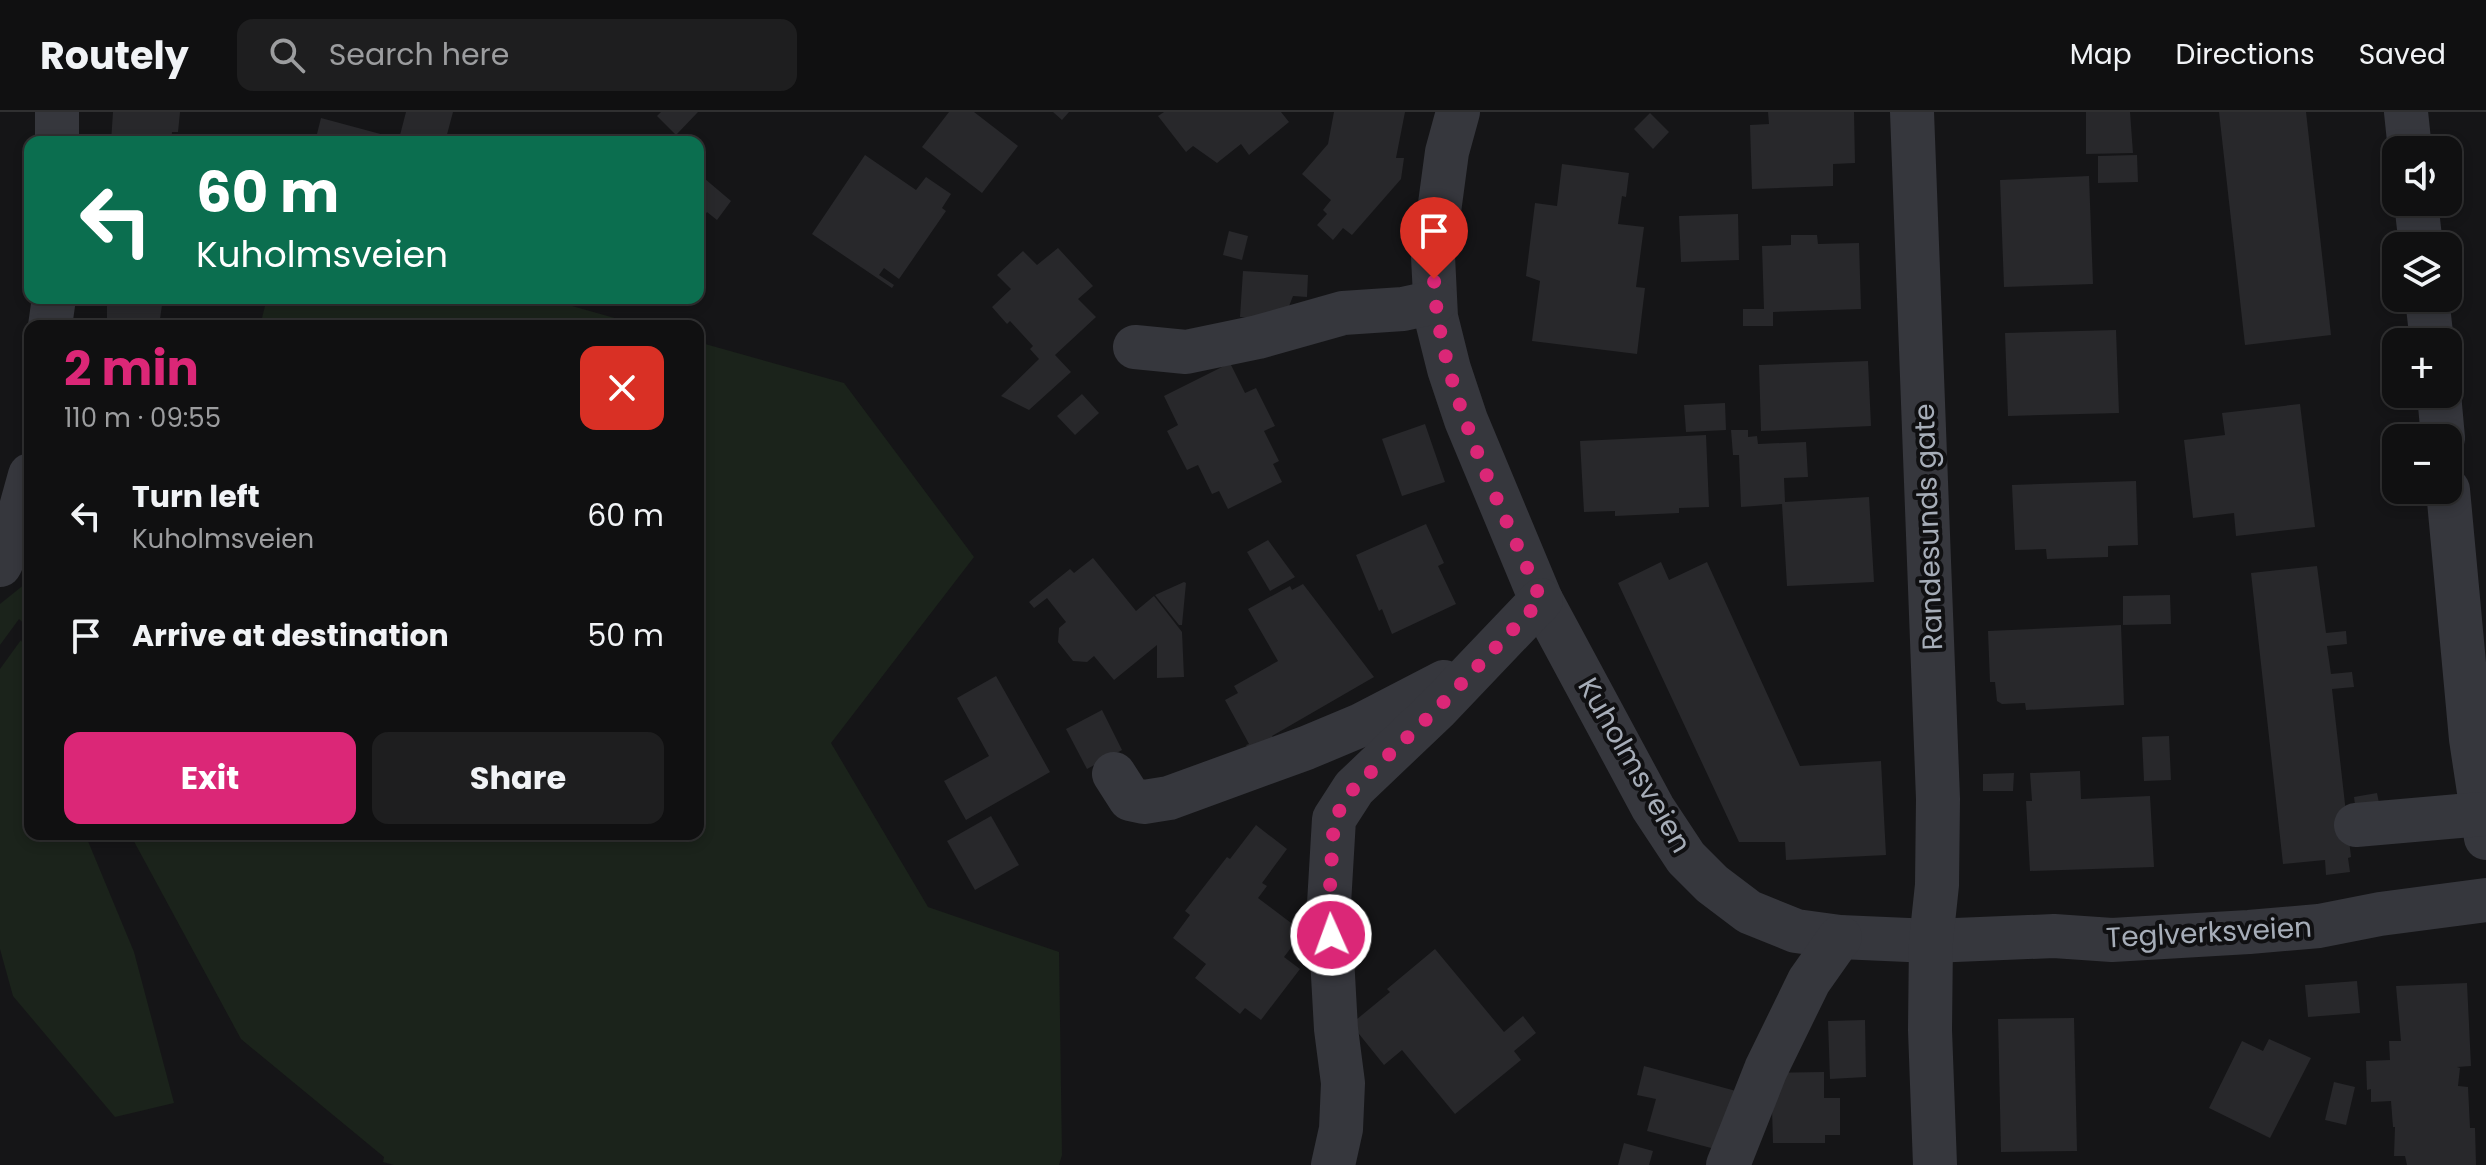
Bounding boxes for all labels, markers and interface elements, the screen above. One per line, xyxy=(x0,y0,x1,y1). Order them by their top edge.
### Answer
search box xyxy=(237,19,797,91)
text: Routely xyxy=(40,29,189,82)
icon: search xyxy=(265,33,309,77)
text: Search here xyxy=(329,33,509,76)
text: Map xyxy=(2070,35,2132,74)
text: Directions xyxy=(2176,35,2315,74)
text: Saved xyxy=(2359,35,2446,74)
map controls xyxy=(2382,136,2462,504)
button: sound xyxy=(2382,136,2462,216)
text: 60 m xyxy=(196,153,339,232)
icon: left xyxy=(64,168,168,272)
pin xyxy=(1400,197,1468,279)
icon: arrive xyxy=(1412,209,1456,253)
text: Kuholmsveien xyxy=(196,229,448,280)
button: layers xyxy=(2382,232,2462,312)
button: + xyxy=(2382,328,2462,408)
text: 2 min xyxy=(64,335,199,402)
button: close xyxy=(580,346,664,430)
text: 110 m · 09:55 xyxy=(64,400,221,436)
street label: Randesunds gate xyxy=(1905,403,1952,651)
button: − xyxy=(2382,424,2462,504)
text: Turn left xyxy=(132,475,260,518)
icon: left xyxy=(64,494,108,538)
text: 60 m xyxy=(587,494,664,537)
text: Kuholmsveien xyxy=(132,521,314,557)
icon: arrive xyxy=(64,614,108,658)
text: Arrive at destination xyxy=(132,614,449,657)
text: 50 m xyxy=(587,614,664,657)
street label: Kuholmsveien xyxy=(1569,671,1700,860)
button: Exit xyxy=(64,732,356,824)
button: Share xyxy=(372,732,664,824)
position arrow xyxy=(1289,893,1373,977)
street label: Teglverksveien xyxy=(2105,908,2313,957)

